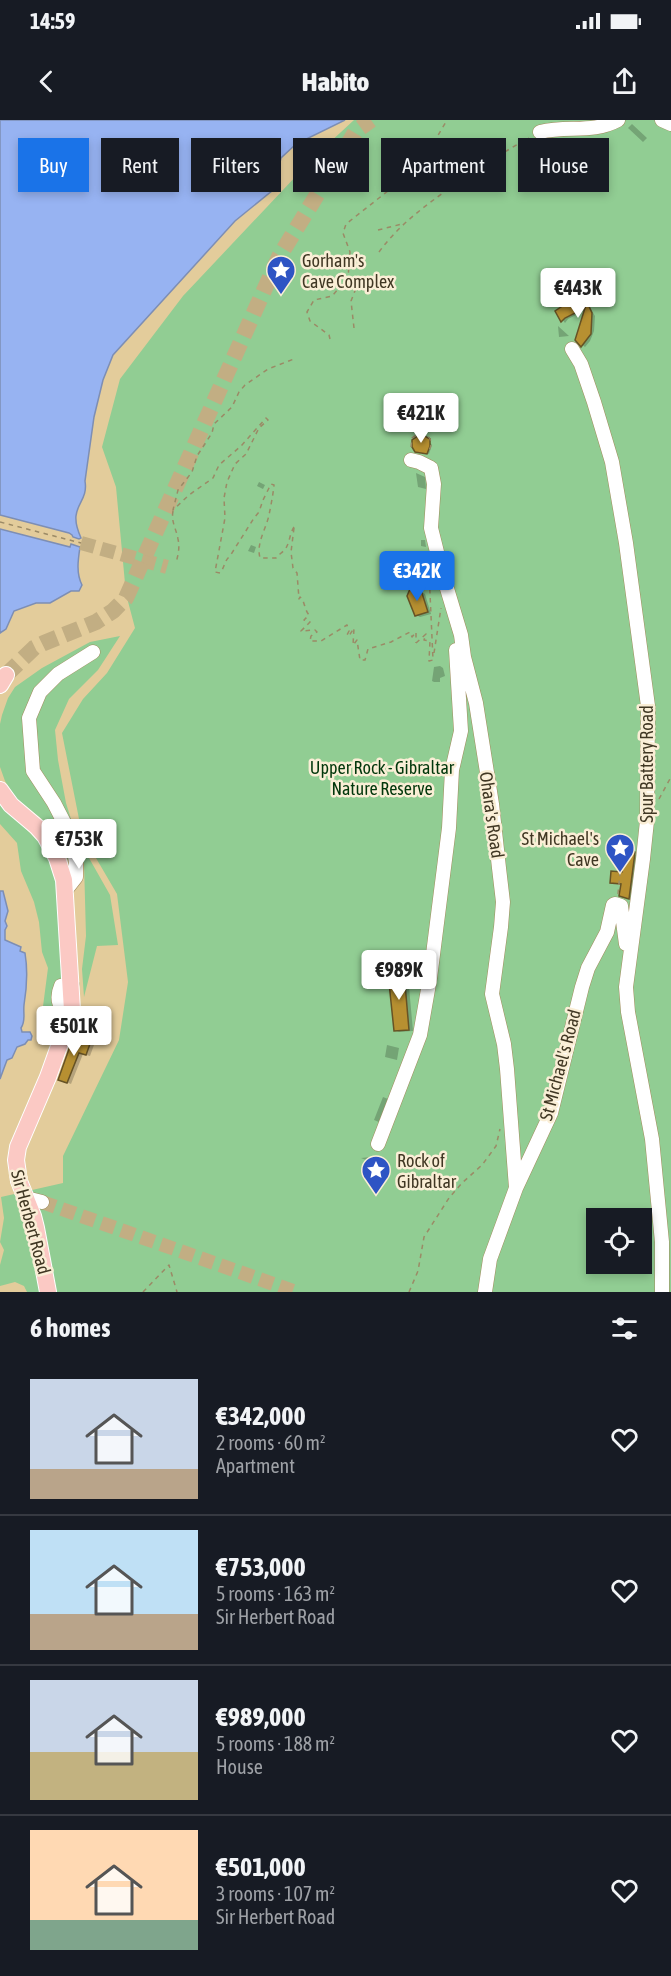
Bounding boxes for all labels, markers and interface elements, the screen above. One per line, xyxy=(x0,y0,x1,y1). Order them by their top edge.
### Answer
text: 14:59 xyxy=(30,8,75,34)
icon: back xyxy=(30,65,63,98)
icon: share xyxy=(608,65,641,98)
text: Habito xyxy=(302,66,369,97)
chip: Buy xyxy=(18,138,89,192)
chip: Rent xyxy=(101,138,179,192)
chip: Filters xyxy=(191,138,281,192)
chip: New xyxy=(293,138,369,192)
chip: Apartment xyxy=(381,138,506,192)
chip: House xyxy=(518,138,609,192)
place label: Gorham's Cave Complex xyxy=(302,250,394,292)
place icon: Gorham's Cave Complex xyxy=(265,254,297,296)
pin: €443K xyxy=(536,268,620,319)
text: €443K xyxy=(555,276,602,299)
pin: €421K xyxy=(379,393,463,444)
text: €421K xyxy=(398,401,445,424)
pin: €342K xyxy=(375,551,459,602)
text: €342K xyxy=(394,559,441,582)
street label: Spur Battery Road xyxy=(636,705,657,823)
park label: Upper Rock - Gibraltar Nature Reserve xyxy=(310,757,455,799)
street label: Ohara's Road xyxy=(476,770,508,860)
pin: €753K xyxy=(37,819,121,870)
text: €753K xyxy=(56,827,103,850)
place label: St Michael's Cave xyxy=(522,828,599,870)
place icon: St Michael's Cave xyxy=(604,832,636,874)
pin: €989K xyxy=(357,950,441,1001)
text: €989K xyxy=(376,958,423,981)
pin: €501K xyxy=(32,1006,116,1057)
street label: St Michael's Road xyxy=(535,1007,585,1123)
text: €501K xyxy=(51,1014,98,1037)
place label: Rock of Gibraltar xyxy=(397,1150,457,1192)
place icon: Rock of Gibraltar xyxy=(360,1154,392,1196)
street label: Sir Herbert Road xyxy=(7,1167,55,1277)
map controls xyxy=(586,1208,652,1274)
button: locate xyxy=(586,1208,652,1274)
icon: filters xyxy=(608,1312,641,1345)
text: 6 homes xyxy=(30,1313,110,1343)
text: €342,000 xyxy=(216,1401,306,1431)
icon: home xyxy=(78,1403,150,1475)
icon: heart xyxy=(608,1423,641,1456)
text: 2 rooms · 60 m² xyxy=(216,1431,326,1454)
text: Apartment xyxy=(216,1454,295,1477)
text: €753,000 xyxy=(216,1552,306,1582)
icon: home xyxy=(78,1554,150,1626)
icon: heart xyxy=(608,1574,641,1607)
text: 5 rooms · 163 m² xyxy=(216,1582,335,1605)
text: Sir Herbert Road xyxy=(216,1605,335,1628)
text: €989,000 xyxy=(216,1702,306,1732)
icon: home xyxy=(78,1704,150,1776)
icon: heart xyxy=(608,1724,641,1757)
text: 5 rooms · 188 m² xyxy=(216,1732,335,1755)
text: House xyxy=(216,1755,263,1778)
text: €501,000 xyxy=(216,1852,306,1882)
icon: home xyxy=(78,1854,150,1926)
icon: heart xyxy=(608,1874,641,1907)
text: 3 rooms · 107 m² xyxy=(216,1882,335,1905)
text: Sir Herbert Road xyxy=(216,1905,335,1928)

